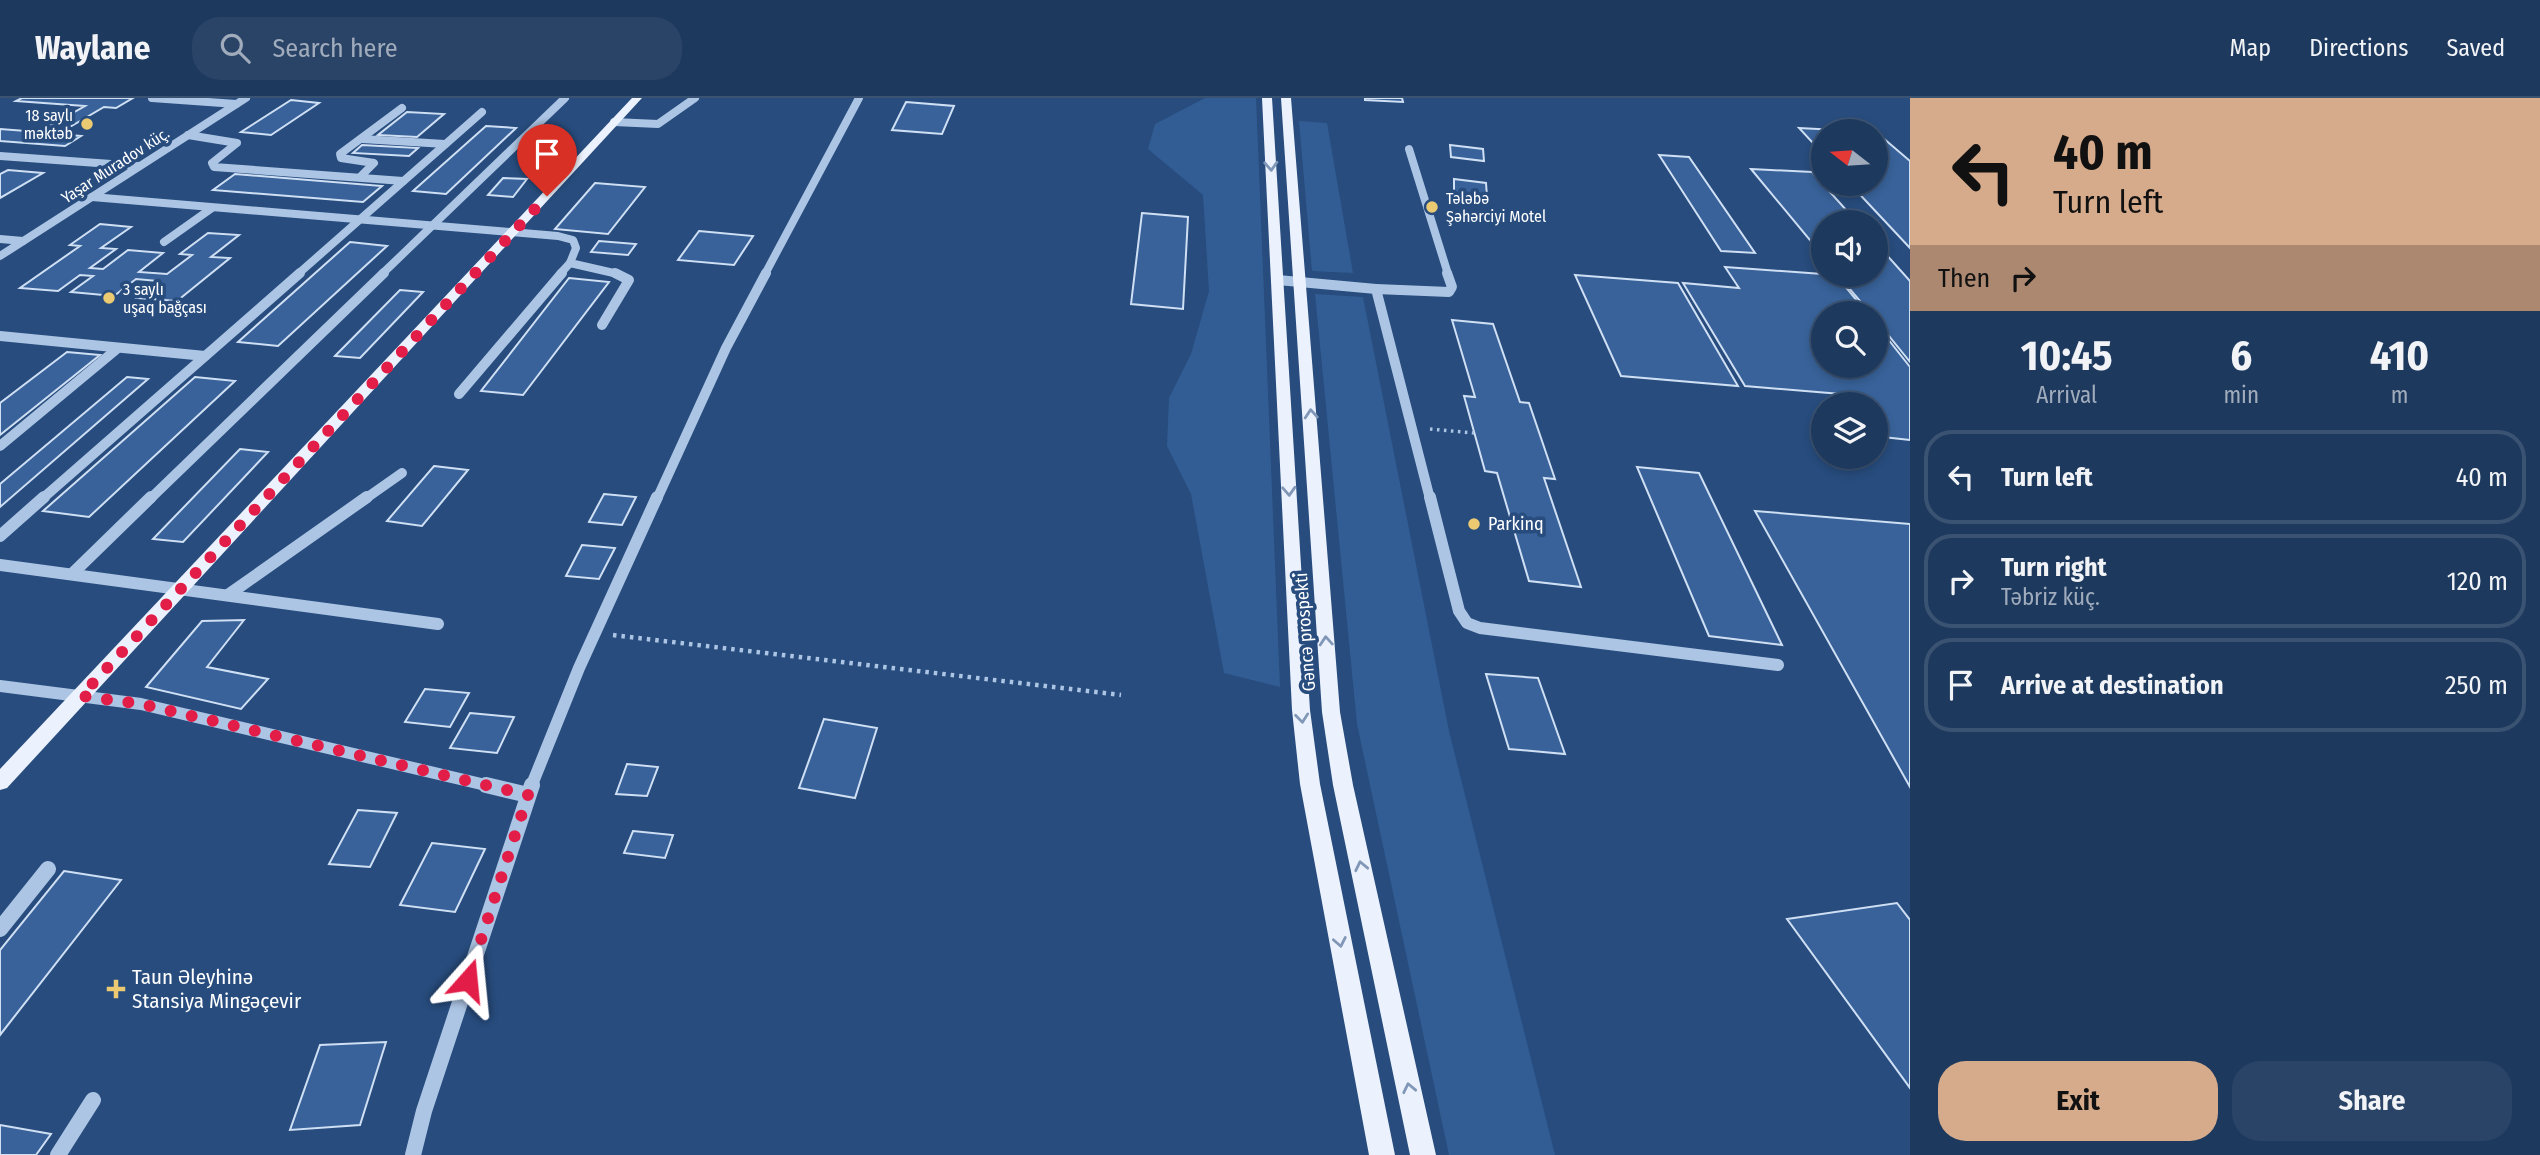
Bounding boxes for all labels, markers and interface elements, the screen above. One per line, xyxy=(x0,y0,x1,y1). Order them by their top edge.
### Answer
search box xyxy=(192,17,682,80)
text: Waylane xyxy=(35,28,150,68)
icon: search xyxy=(216,29,254,67)
text: Search here xyxy=(272,33,398,64)
text: Map xyxy=(2230,34,2271,62)
text: Directions xyxy=(2309,34,2408,62)
text: Saved xyxy=(2446,34,2505,62)
place label: 18 saylı məktəb xyxy=(24,106,73,143)
marker: 18 saylı məktəb xyxy=(79,116,95,132)
north arrow xyxy=(1811,119,1888,196)
map controls xyxy=(1811,119,1888,469)
street label: Yaşar Muradov küç. xyxy=(58,123,173,207)
text: 40 m xyxy=(2053,123,2153,182)
pin xyxy=(517,124,577,196)
icon: left xyxy=(1938,126,2029,217)
icon: arrive xyxy=(528,135,566,173)
one-way arrow xyxy=(1264,161,1279,172)
text: Turn left xyxy=(2053,183,2163,221)
place label: Tələbə Şəhərciyi Motel xyxy=(1446,189,1546,226)
marker: Tələbə Şəhərciyi Motel xyxy=(1424,199,1440,215)
button: sound xyxy=(1811,210,1888,287)
icon: right xyxy=(2004,259,2042,297)
text: Then xyxy=(1938,263,1990,294)
place label: 3 saylı uşaq bağçası xyxy=(123,280,207,317)
marker: 3 saylı uşaq bağçası xyxy=(101,290,117,306)
button: search xyxy=(1811,301,1888,378)
text: 10:45 xyxy=(2021,331,2113,381)
text: 6 xyxy=(2230,331,2252,381)
text: 410 xyxy=(2370,331,2429,381)
text: Arrival xyxy=(2036,381,2097,409)
text: min xyxy=(2223,381,2259,409)
text: m xyxy=(2391,381,2408,409)
button: layers xyxy=(1811,392,1888,469)
one-way arrow xyxy=(1304,409,1319,420)
icon: left xyxy=(1942,458,1980,496)
text: Turn left xyxy=(2001,462,2093,493)
text: 40 m xyxy=(2456,462,2508,493)
one-way arrow xyxy=(1281,486,1296,497)
place label: Parkinq xyxy=(1488,513,1544,535)
marker: Parkinq xyxy=(1466,516,1482,532)
text: Turn right xyxy=(2001,552,2107,583)
icon: right xyxy=(1942,562,1980,600)
text: 120 m xyxy=(2447,566,2508,597)
street label: Gəncə prospekti xyxy=(1290,572,1320,692)
text: Təbriz küç. xyxy=(2001,583,2100,611)
one-way arrow xyxy=(1319,636,1334,647)
icon: arrive xyxy=(1942,666,1980,704)
text: Arrive at destination xyxy=(2001,670,2224,701)
text: 250 m xyxy=(2445,670,2508,701)
one-way arrow xyxy=(1294,713,1309,724)
one-way arrow xyxy=(1354,860,1369,872)
one-way arrow xyxy=(1332,936,1347,948)
position arrow xyxy=(431,943,505,1017)
place label: Taun Əleyhinə Stansiya Mingəçevir xyxy=(132,964,302,1014)
marker: Taun Əleyhinə Stansiya Mingəçevir xyxy=(106,979,126,999)
button: Exit xyxy=(1938,1061,2218,1141)
button: Share xyxy=(2232,1061,2512,1141)
one-way arrow xyxy=(1402,1082,1417,1094)

